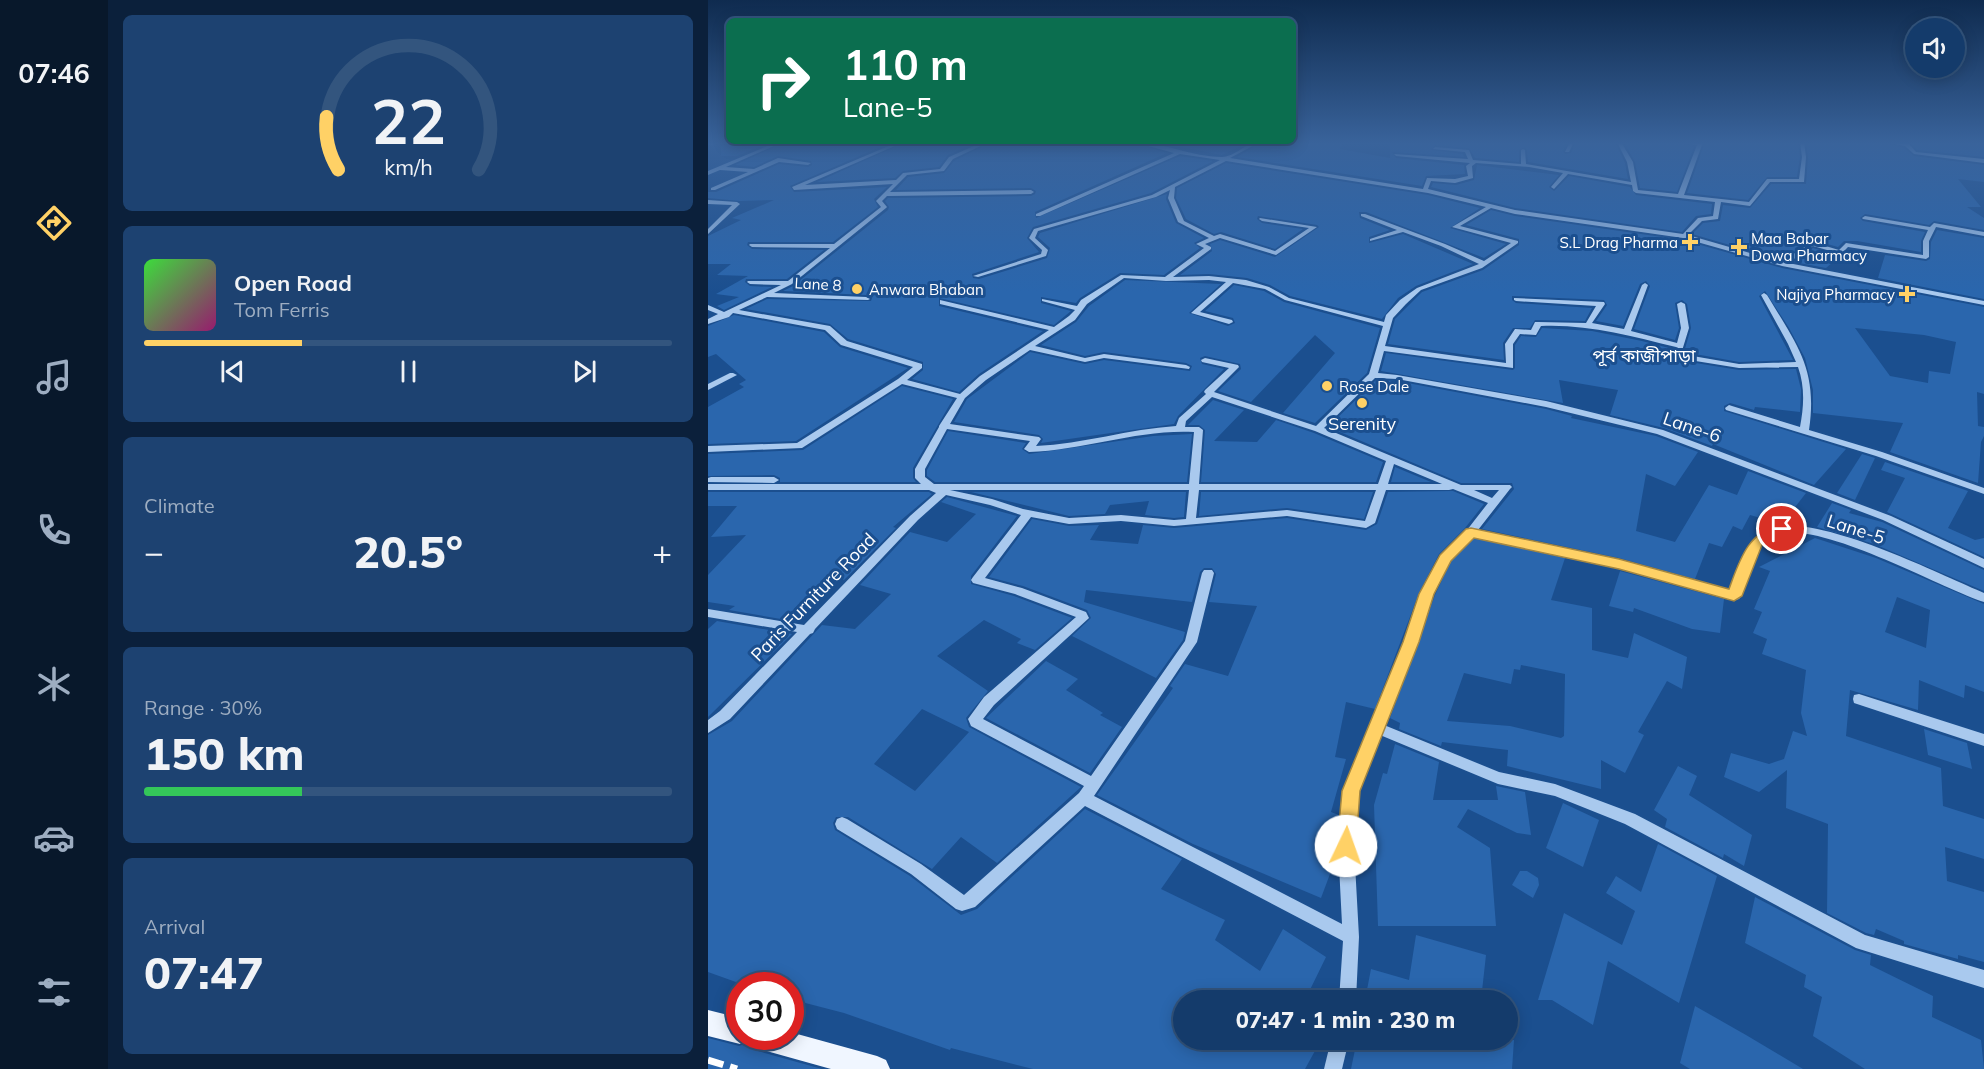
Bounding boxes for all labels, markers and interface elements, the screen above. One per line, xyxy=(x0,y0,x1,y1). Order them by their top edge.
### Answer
map controls xyxy=(1905,18,1965,78)
button: sound xyxy=(1905,18,1965,78)
text: 110 m xyxy=(843,38,968,91)
icon: right xyxy=(744,42,822,120)
text: 07:46 xyxy=(18,56,90,90)
text: 22 xyxy=(371,81,445,160)
text: Lane-5 xyxy=(843,90,933,124)
text: km/h xyxy=(384,153,432,180)
icon: directions xyxy=(33,202,75,244)
place label: Maa Babar Dowa Pharmacy xyxy=(1751,229,1867,265)
place label: S.L Drag Pharma xyxy=(1560,233,1678,252)
marker: S.L Drag Pharma xyxy=(1683,235,1697,249)
marker: Maa Babar Dowa Pharmacy xyxy=(1732,240,1746,254)
text: Open Road xyxy=(234,269,352,297)
street label: Lane 8 xyxy=(794,273,842,295)
place label: Anwara Bhaban xyxy=(869,280,984,299)
marker: Anwara Bhaban xyxy=(850,282,864,296)
place label: Najiya Pharmacy xyxy=(1776,285,1895,304)
marker: Najiya Pharmacy xyxy=(1900,287,1914,301)
text: Tom Ferris xyxy=(234,297,330,322)
district label: পূর্ব কাজীপাড়া xyxy=(1592,344,1696,367)
icon: previous xyxy=(216,355,249,388)
icon: pause xyxy=(392,355,425,388)
icon: next xyxy=(568,355,601,388)
icon: music xyxy=(33,356,75,398)
place label: Rose Dale xyxy=(1339,377,1409,396)
marker: Rose Dale xyxy=(1320,379,1334,393)
marker: Serenity xyxy=(1355,396,1369,410)
street label: Lane-6 xyxy=(1660,406,1724,448)
place label: Serenity xyxy=(1328,412,1396,435)
text: Climate xyxy=(144,493,215,518)
pin xyxy=(1756,503,1807,554)
icon: phone xyxy=(33,509,75,551)
street label: Lane-5 xyxy=(1824,509,1888,549)
icon: arrive xyxy=(1765,512,1798,545)
text: 20.5° xyxy=(353,523,463,579)
street label: Paris Furniture Road xyxy=(746,528,880,666)
text: − xyxy=(144,531,164,572)
text: + xyxy=(652,531,672,572)
icon: climate xyxy=(33,663,75,705)
text: Range · 30% xyxy=(144,695,262,720)
text: 150 km xyxy=(144,725,305,781)
position arrow xyxy=(1314,814,1378,878)
icon: car xyxy=(33,817,75,859)
text: Arrival xyxy=(144,914,205,939)
text: 07:47 xyxy=(144,944,264,1000)
icon: filters xyxy=(33,971,75,1013)
speed limit sign: 30 xyxy=(726,972,804,1050)
text: 07:47 · 1 min · 230 m xyxy=(1236,1006,1455,1034)

